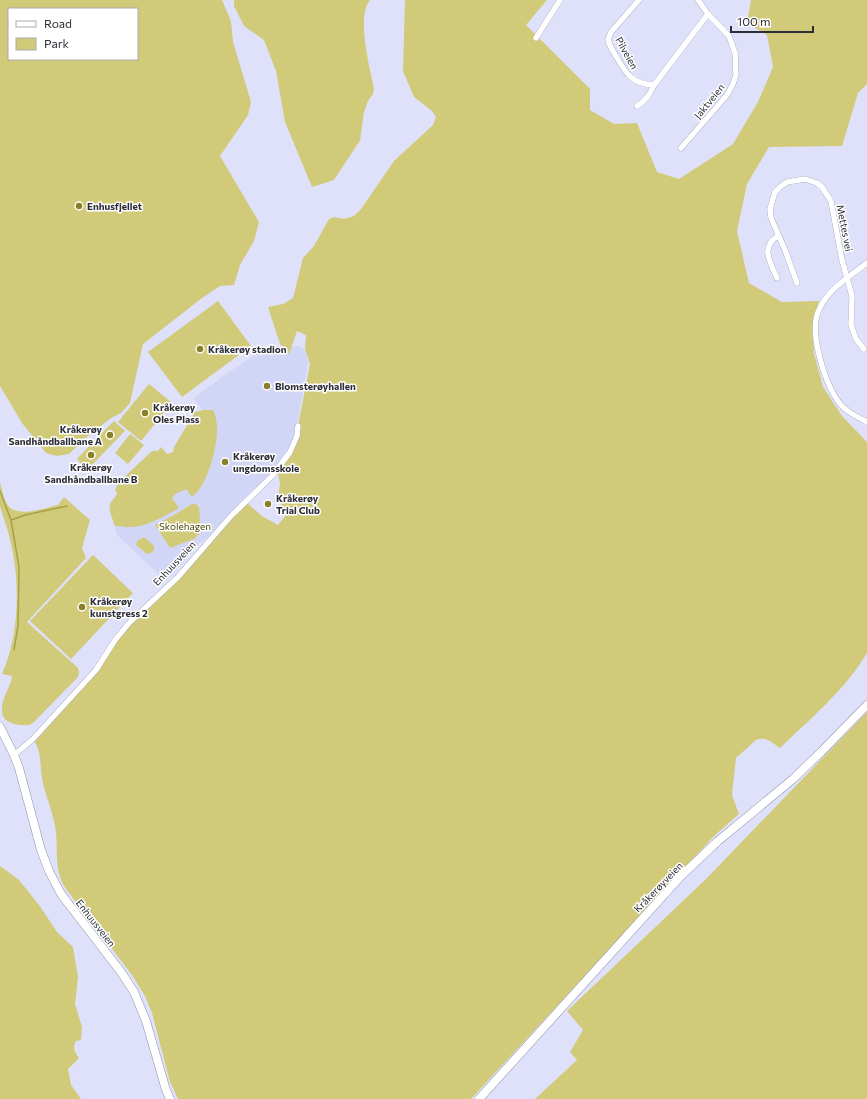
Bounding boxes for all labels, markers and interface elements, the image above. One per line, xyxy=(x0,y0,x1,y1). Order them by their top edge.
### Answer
legend xyxy=(8,8,138,60)
scale bar xyxy=(731,8,813,34)
text: 100 m xyxy=(737,14,771,28)
text: Road xyxy=(44,16,72,30)
street label: Pilveien xyxy=(613,35,641,71)
text: Park xyxy=(44,36,70,50)
street label: Jaktveien xyxy=(691,81,727,121)
place label: Enhusfjellet xyxy=(87,200,142,212)
marker: Enhusfjellet xyxy=(74,201,84,211)
street label: Mettes vei xyxy=(835,204,855,252)
place label: Kråkerøy stadion xyxy=(208,343,287,355)
marker: Kråkerøy stadion xyxy=(195,344,205,354)
place label: Blomsterøyhallen xyxy=(275,380,356,392)
marker: Blomsterøyhallen xyxy=(262,381,272,391)
place label: Kråkerøy Oles Plass xyxy=(153,401,200,425)
marker: Kråkerøy Oles Plass xyxy=(140,408,150,418)
place label: Kråkerøy Sandhåndballbane A xyxy=(8,423,103,447)
marker: Kråkerøy Sandhåndballbane A xyxy=(105,430,115,440)
marker: Kråkerøy Sandhåndballbane B xyxy=(86,450,96,460)
place label: Kråkerøy ungdomsskole xyxy=(233,450,299,474)
marker: Kråkerøy ungdomsskole xyxy=(220,457,230,467)
place label: Kråkerøy Sandhåndballbane B xyxy=(45,461,138,485)
place label: Kråkerøy Trial Club xyxy=(276,492,320,516)
marker: Kråkerøy Trial Club xyxy=(263,499,273,509)
park label: Skolehagen xyxy=(159,520,211,532)
street label: Enhuusveien xyxy=(150,538,198,588)
place label: Kråkerøy kunstgress 2 xyxy=(90,595,148,619)
marker: Kråkerøy kunstgress 2 xyxy=(77,602,87,612)
street label: Kråkerøyveien xyxy=(631,860,685,914)
street label: Enhuusveien xyxy=(74,897,118,949)

